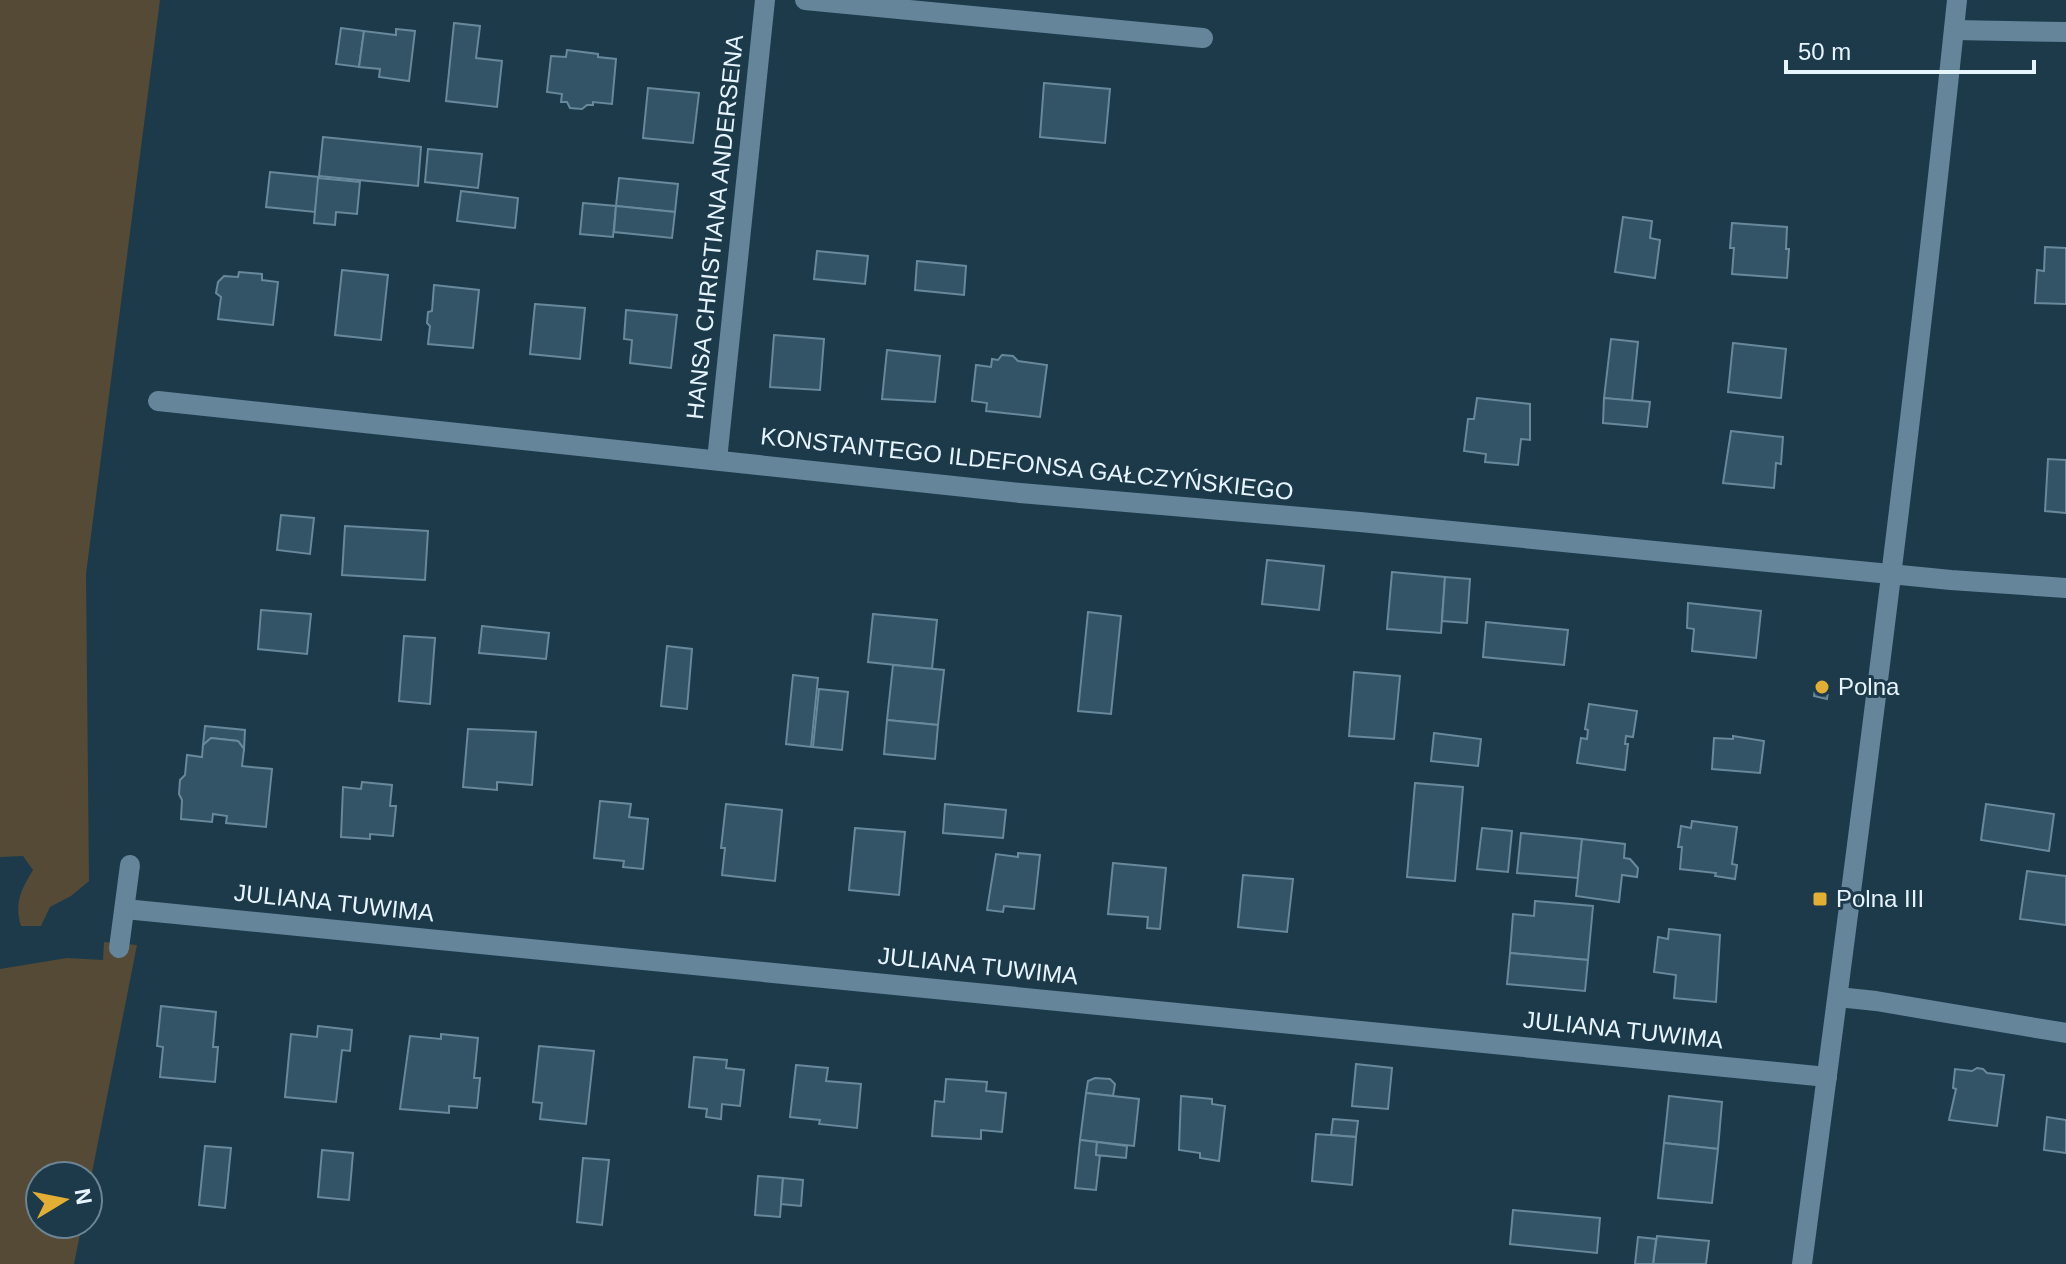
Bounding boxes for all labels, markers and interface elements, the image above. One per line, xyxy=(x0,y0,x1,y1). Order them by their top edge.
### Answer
scale bar xyxy=(1786,24,2034,74)
street label: HANSA CHRISTIANA ANDERSENA xyxy=(681,33,748,421)
text: 50 m xyxy=(1798,38,1851,65)
street label: KONSTANTEGO ILDEFONSA GAŁCZYŃSKIEGO xyxy=(759,422,1295,505)
place label: Polna xyxy=(1838,673,1900,700)
marker: Polna xyxy=(1813,678,1831,696)
street label: JULIANA TUWIMA xyxy=(233,879,435,926)
place label: Polna III xyxy=(1836,885,1924,912)
marker: Polna III xyxy=(1811,890,1829,908)
street label: JULIANA TUWIMA xyxy=(877,942,1079,989)
street label: JULIANA TUWIMA xyxy=(1522,1006,1724,1053)
north arrow xyxy=(24,1160,104,1240)
text: N xyxy=(70,1187,97,1207)

